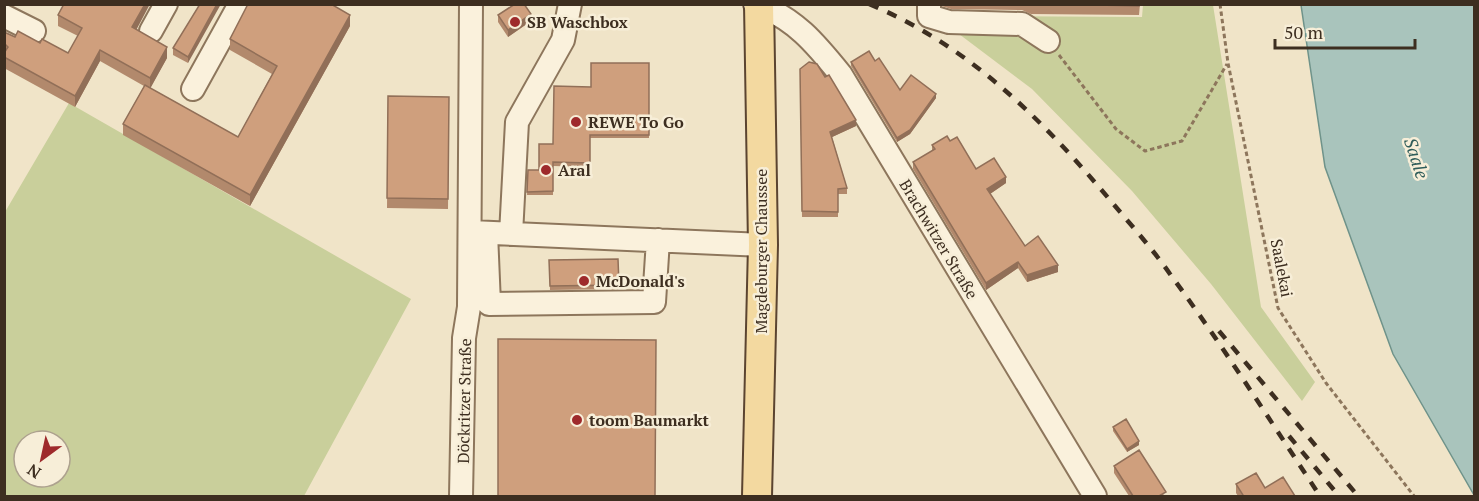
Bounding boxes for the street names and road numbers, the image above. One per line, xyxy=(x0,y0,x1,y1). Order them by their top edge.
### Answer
street label: Magdeburger Chaussee xyxy=(750,169,772,333)
street label: Brachwitzer Straße xyxy=(895,175,983,303)
street label: Saalekai xyxy=(1266,237,1298,299)
street label: Döckritzer Straße xyxy=(452,338,476,464)

